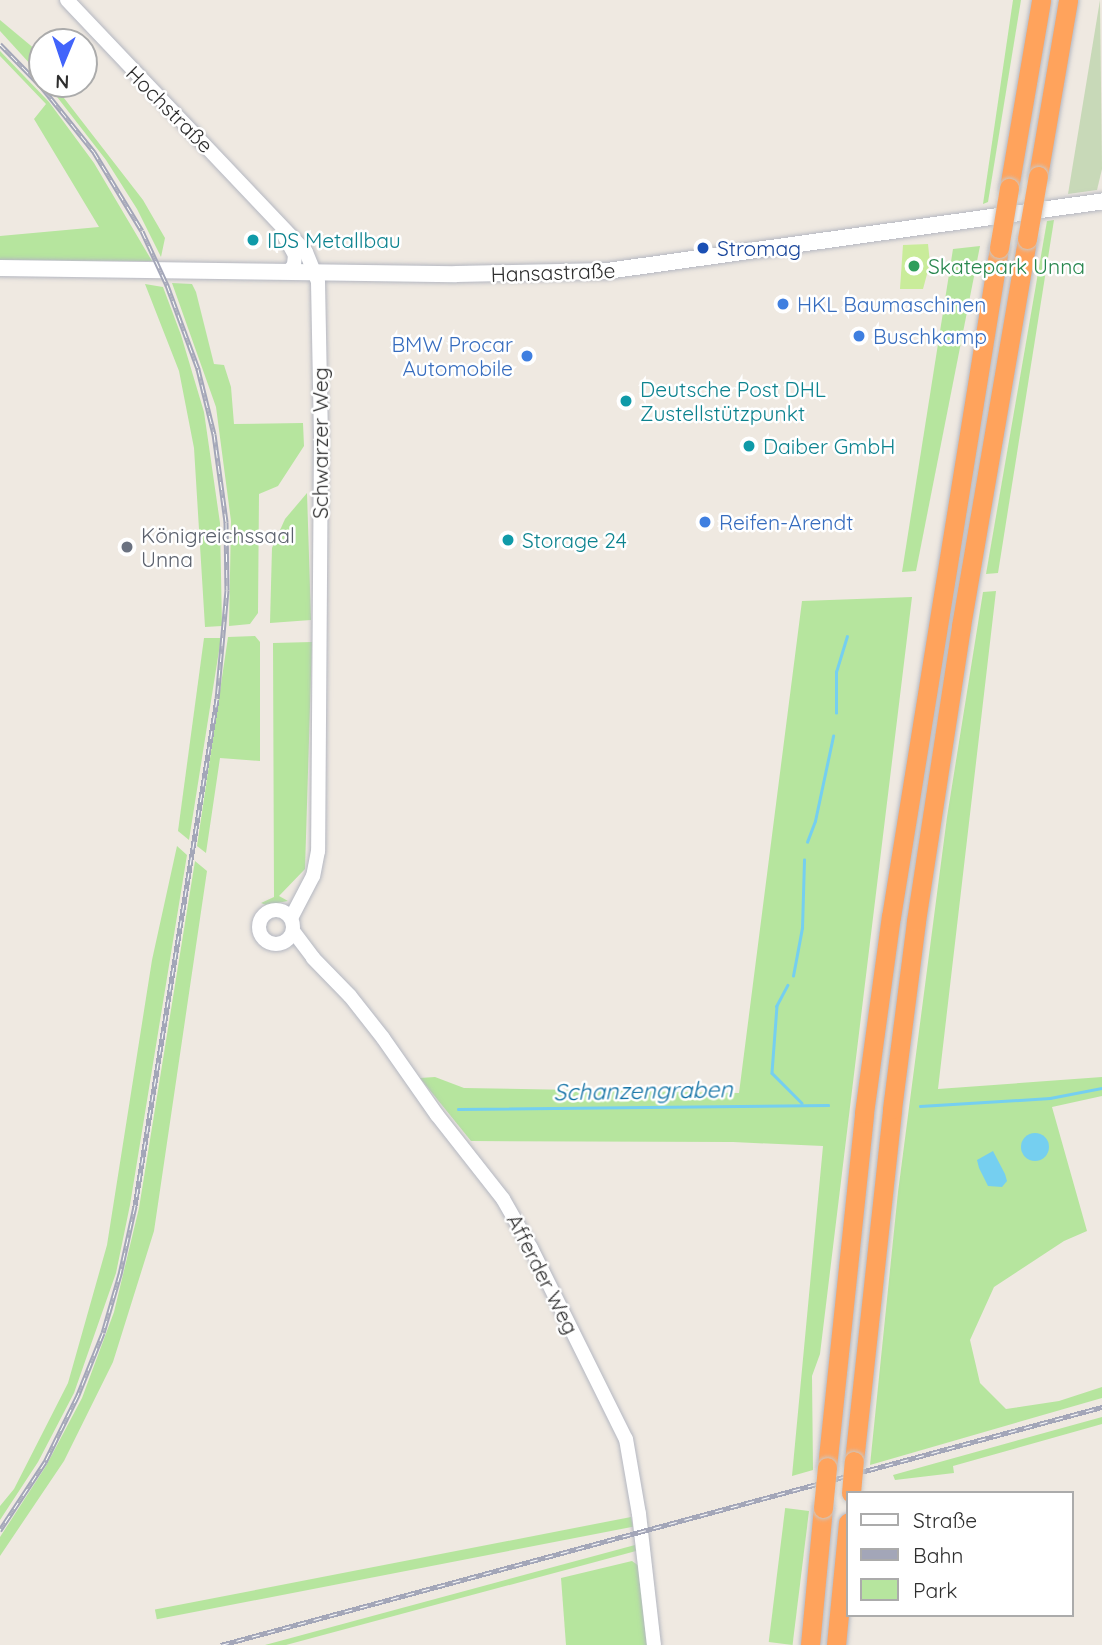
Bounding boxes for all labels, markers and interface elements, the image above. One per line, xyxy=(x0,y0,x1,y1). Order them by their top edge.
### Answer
north arrow xyxy=(28,28,98,98)
street label: Hochstraße xyxy=(121,60,219,158)
text: N xyxy=(55,70,70,94)
place label: IDS Metallbau xyxy=(267,227,401,253)
marker: IDS Metallbau xyxy=(245,232,261,248)
place label: Stromag xyxy=(717,235,801,261)
marker: Stromag xyxy=(695,240,711,256)
place label: Skatepark Unna xyxy=(928,253,1085,279)
street label: Hansastraße xyxy=(490,257,616,287)
marker: Skatepark Unna xyxy=(906,258,922,274)
place label: HKL Baumaschinen xyxy=(797,291,987,317)
marker: HKL Baumaschinen xyxy=(775,296,791,312)
place label: Buschkamp xyxy=(873,323,987,349)
marker: Buschkamp xyxy=(851,328,867,344)
place label: BMW Procar Automobile xyxy=(391,331,513,381)
marker: BMW Procar Automobile xyxy=(519,348,535,364)
street label: Schwarzer Weg xyxy=(307,367,333,519)
place label: Deutsche Post DHL Zustellstützpunkt xyxy=(640,376,826,426)
marker: Deutsche Post DHL Zustellstützpunkt xyxy=(618,393,634,409)
place label: Daiber GmbH xyxy=(763,433,895,459)
marker: Daiber GmbH xyxy=(741,438,757,454)
place label: Reifen-Arendt xyxy=(719,509,853,535)
marker: Reifen-Arendt xyxy=(697,514,713,530)
place label: Königreichssaal Unna xyxy=(141,522,295,572)
place label: Storage 24 xyxy=(522,527,627,553)
marker: Storage 24 xyxy=(500,532,516,548)
marker: Königreichssaal Unna xyxy=(119,539,135,555)
water label: Schanzengraben xyxy=(553,1076,733,1106)
street label: Afferder Weg xyxy=(502,1210,584,1338)
legend xyxy=(846,1491,1074,1617)
text: Straße xyxy=(913,1507,977,1533)
text: Bahn xyxy=(913,1542,963,1568)
text: Park xyxy=(913,1577,957,1603)

